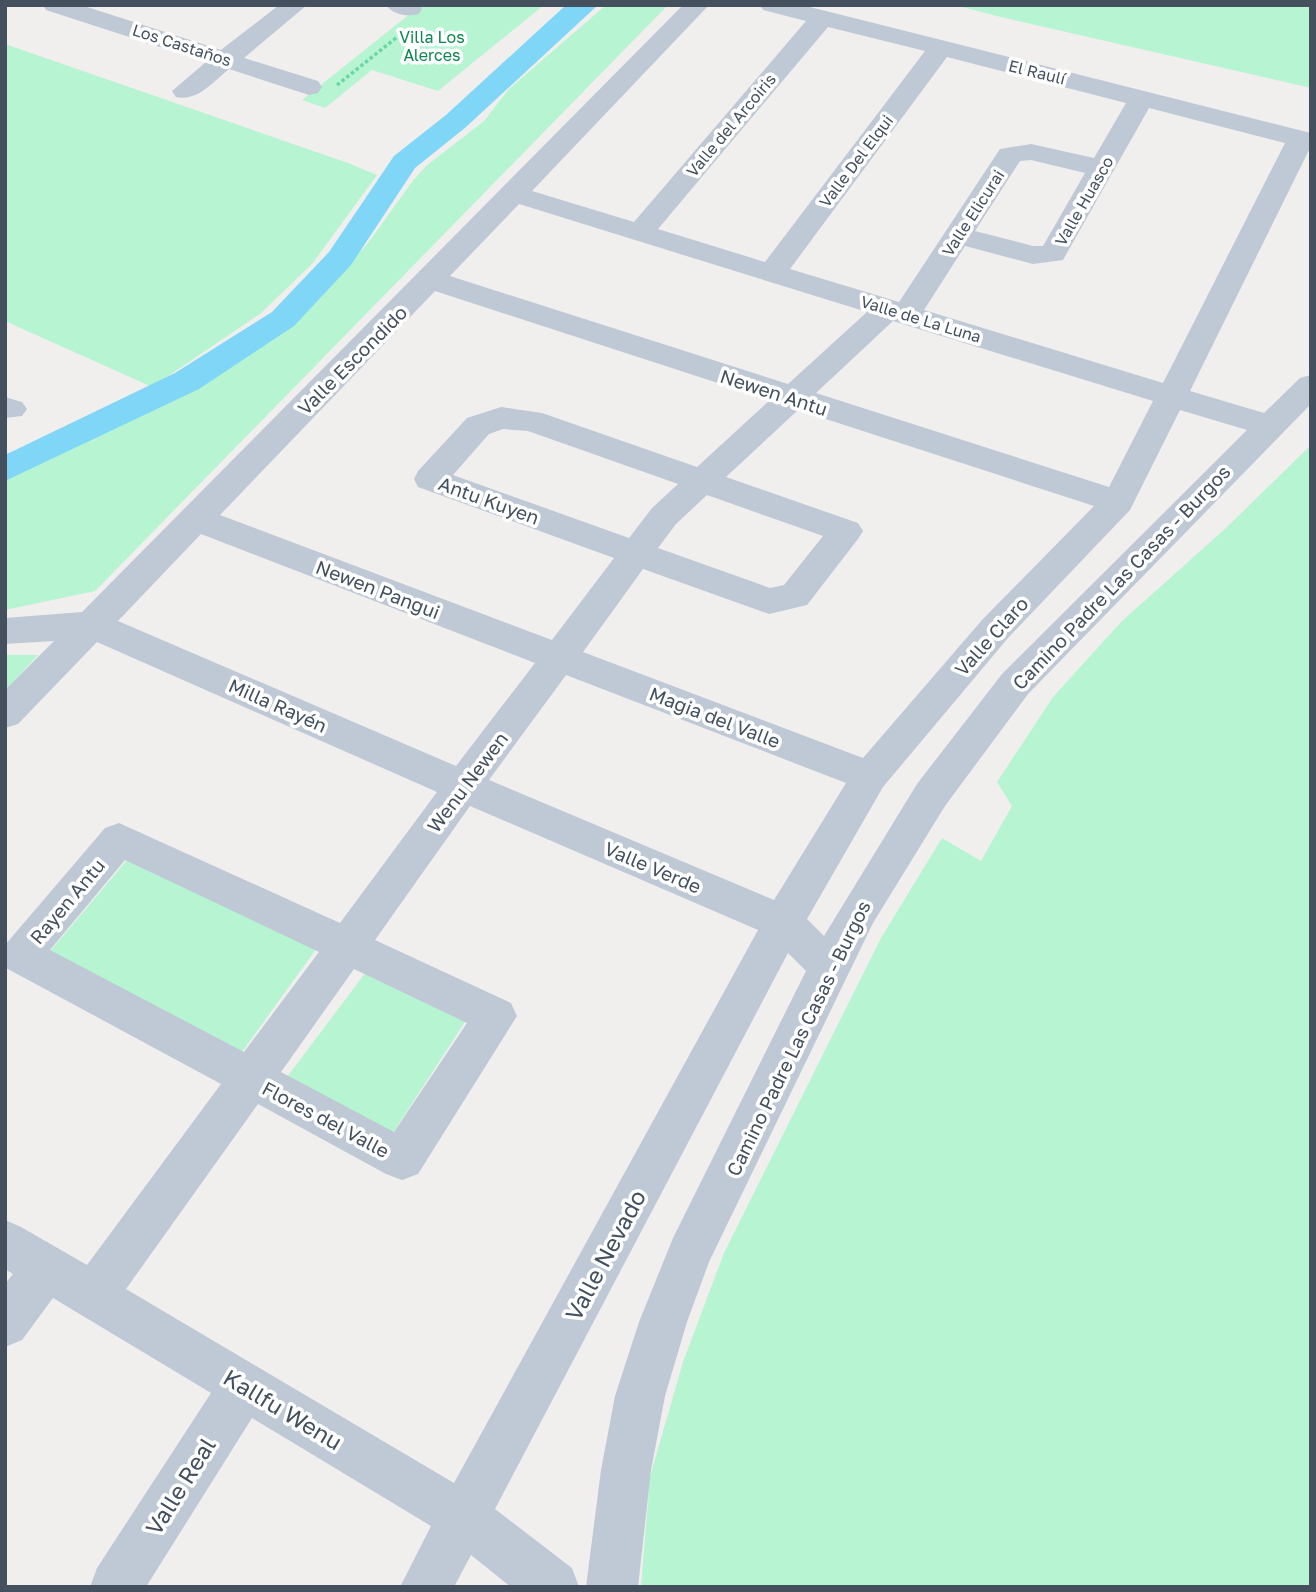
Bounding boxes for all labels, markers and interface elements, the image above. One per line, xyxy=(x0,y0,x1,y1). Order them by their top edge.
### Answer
street label: Los Castaños xyxy=(130,20,234,70)
park label: Villa Los Alerces xyxy=(399,27,465,65)
street label: El Raulí xyxy=(1007,55,1069,89)
street label: Valle del Arcoiris xyxy=(682,69,780,181)
street label: Valle Del Elqui xyxy=(815,111,897,211)
street label: Valle Huasco xyxy=(1050,153,1118,249)
street label: Valle Elicurai xyxy=(938,166,1008,260)
street label: Valle de La Luna xyxy=(858,291,984,347)
street label: Valle Escondido xyxy=(293,301,411,419)
street label: Newen Antu xyxy=(718,364,830,420)
street label: Camino Padre Las Casas - Burgos xyxy=(1007,460,1235,694)
street label: Antu Kuyen xyxy=(436,471,542,529)
street label: Newen Pangui xyxy=(313,555,443,623)
street label: Valle Claro xyxy=(950,592,1032,680)
street label: Milla Rayén xyxy=(225,673,331,737)
street label: Magia del Valle xyxy=(646,682,784,752)
street label: Wenu Newen xyxy=(422,727,512,837)
street label: Valle Verde xyxy=(601,836,705,898)
street label: Rayen Antu xyxy=(25,854,109,948)
street label: Camino Padre Las Casas - Burgos xyxy=(721,897,875,1179)
street label: Flores del Valle xyxy=(259,1076,393,1162)
street label: Valle Nevado xyxy=(559,1185,651,1325)
street label: Kallfu Wenu xyxy=(219,1363,347,1455)
street label: Valle Real xyxy=(139,1432,221,1540)

